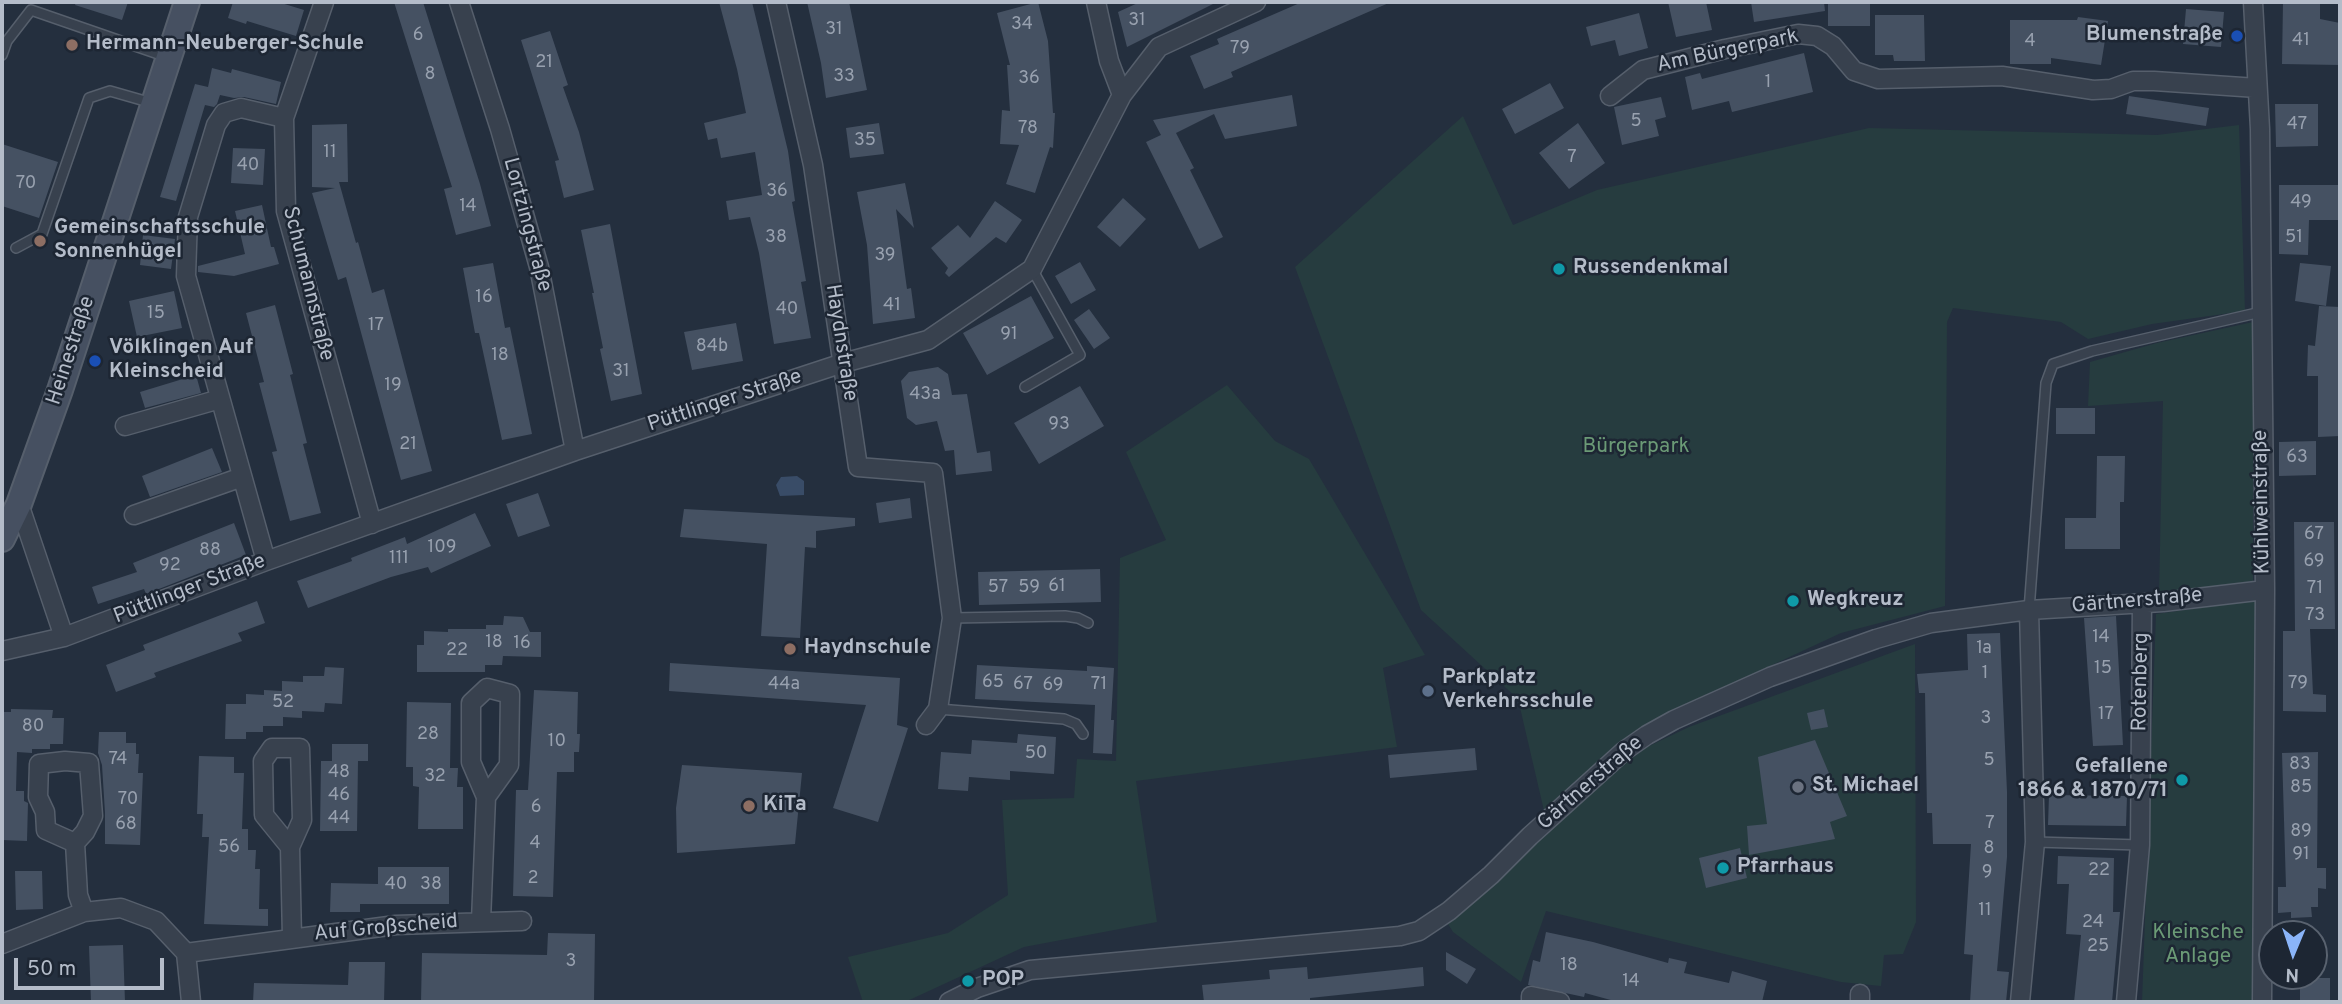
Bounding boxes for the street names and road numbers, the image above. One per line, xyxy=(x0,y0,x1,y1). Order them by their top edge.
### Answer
street label: Am Bürgerpark xyxy=(1655,25,1801,79)
street label: Lortzingstraße xyxy=(496,155,556,295)
street label: Schumannstraße xyxy=(276,204,338,364)
street label: Haydnstraße xyxy=(818,283,862,403)
street label: Heinestraße xyxy=(43,293,101,409)
street label: Püttlinger Straße xyxy=(645,365,805,439)
street label: Kühlweinstraße xyxy=(2249,429,2277,575)
street label: Püttlinger Straße xyxy=(110,549,270,631)
street label: Gärtnerstraße xyxy=(2071,584,2203,620)
street label: Rotenberg xyxy=(2129,632,2155,732)
street label: Gärtnerstraße xyxy=(1533,731,1649,837)
street label: Auf Großscheid xyxy=(313,910,459,948)

